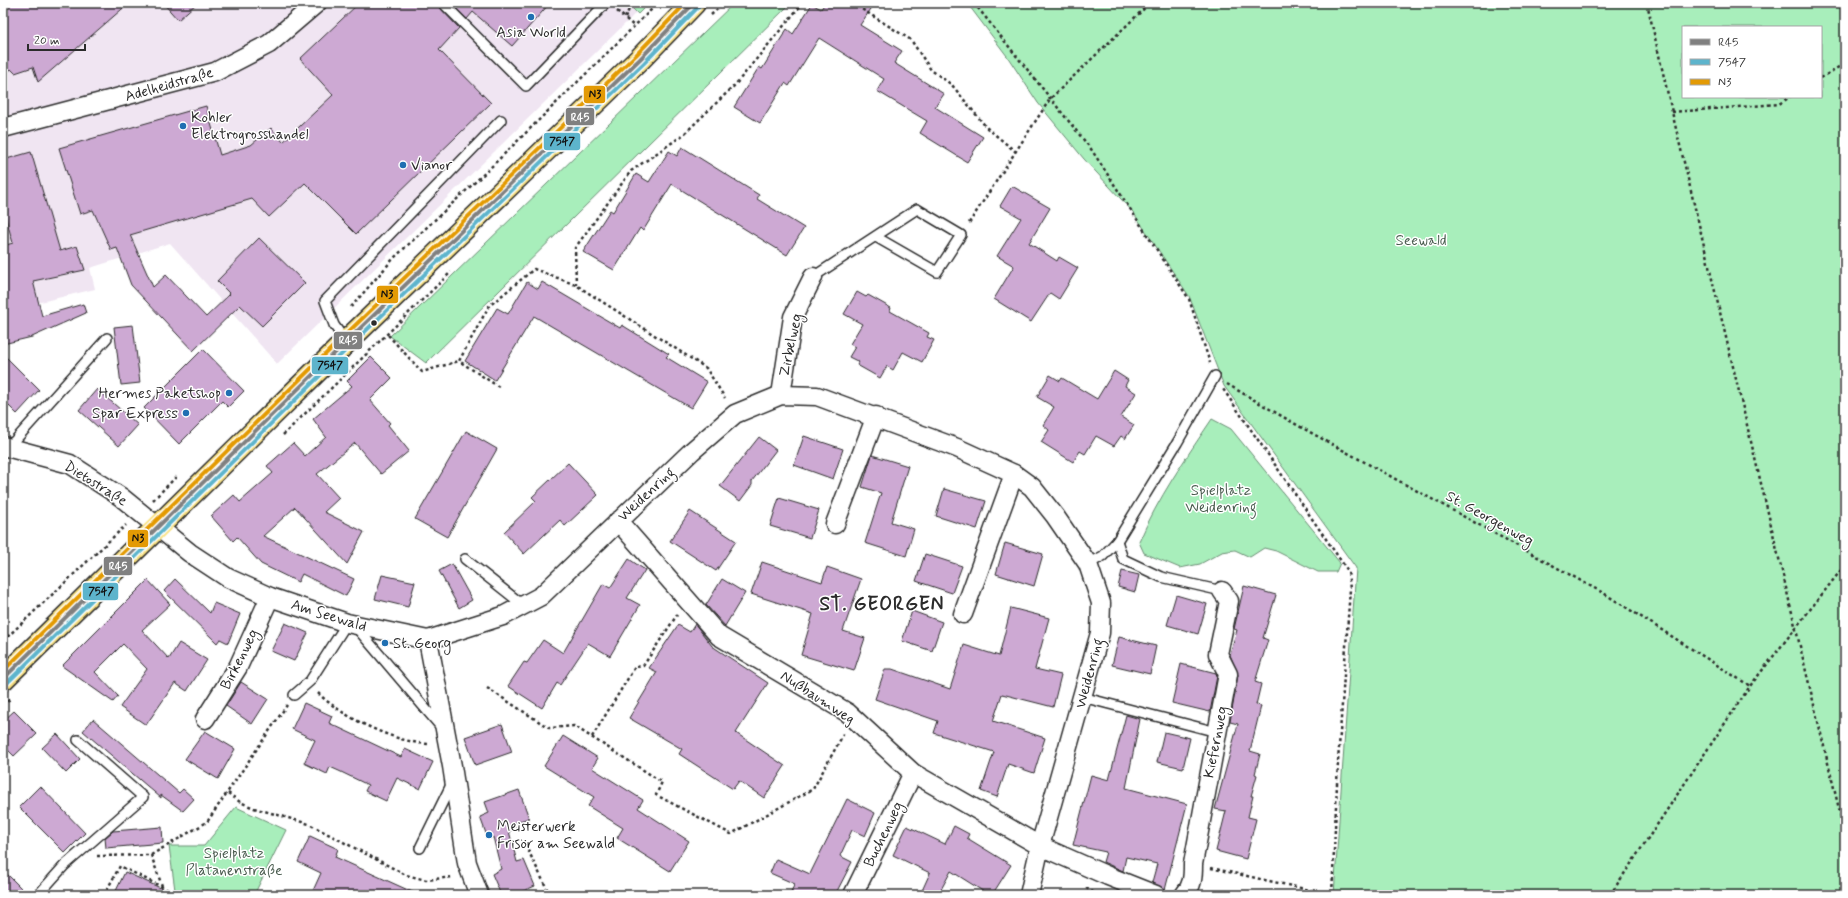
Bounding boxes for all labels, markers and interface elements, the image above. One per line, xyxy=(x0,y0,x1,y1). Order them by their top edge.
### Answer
marker: Asia World xyxy=(526,12,536,22)
place label: Asia World xyxy=(496,23,566,43)
scale bar xyxy=(28,26,85,52)
legend xyxy=(1682,26,1822,98)
text: 20 m xyxy=(34,33,60,49)
text: R45 xyxy=(1718,35,1738,51)
text: 7547 xyxy=(1718,55,1746,71)
street label: Adelheidstraße xyxy=(123,63,216,107)
text: N3 xyxy=(1718,75,1732,91)
line badge: N3 xyxy=(583,85,606,104)
text: N3 xyxy=(589,88,601,102)
line badge: R45 xyxy=(565,107,595,126)
place label: Kohler Elektrogrosshandel xyxy=(191,108,308,145)
text: R45 xyxy=(571,111,589,125)
marker: Kohler Elektrogrosshandel xyxy=(178,121,188,131)
line badge: 7547 xyxy=(543,132,581,151)
text: 7547 xyxy=(549,135,575,149)
place label: Vianor xyxy=(411,156,452,176)
marker: Vianor xyxy=(398,160,408,170)
park label: Seewald xyxy=(1395,231,1447,251)
line badge: N3 xyxy=(376,285,399,304)
text: N3 xyxy=(381,288,393,302)
street label: Zirbelweg xyxy=(775,312,808,379)
unlabelled marker xyxy=(369,318,379,328)
line badge: R45 xyxy=(333,331,363,350)
text: R45 xyxy=(339,334,357,348)
line badge: 7547 xyxy=(311,356,349,375)
text: 7547 xyxy=(317,359,343,373)
place label: Hermes Paketshop xyxy=(99,384,221,404)
marker: Hermes Paketshop xyxy=(224,388,234,398)
place label: Spar Express xyxy=(92,404,178,424)
marker: Spar Express xyxy=(181,408,191,418)
street label: Dietostraße xyxy=(60,457,131,511)
street label: Weidenring xyxy=(614,463,680,527)
park label: Spielplatz Weidenring xyxy=(1185,481,1257,519)
street label: St. Georgenweg xyxy=(1441,486,1537,552)
line badge: N3 xyxy=(127,529,149,548)
text: N3 xyxy=(132,532,144,546)
line badge: R45 xyxy=(103,556,133,576)
text: R45 xyxy=(109,560,127,574)
line badge: 7547 xyxy=(82,582,119,601)
text: 7547 xyxy=(88,585,114,599)
district label: ST. GEORGEN xyxy=(820,592,944,617)
street label: Am Seewald xyxy=(288,595,369,637)
street label: Birkenweg xyxy=(216,626,265,694)
place label: St. Georg xyxy=(393,634,451,655)
street label: Weidenring xyxy=(1071,636,1110,711)
marker: St. Georg xyxy=(380,638,390,648)
street label: Nußbaumweg xyxy=(776,666,859,729)
street label: Kiefernweg xyxy=(1199,704,1234,780)
street label: Buchenweg xyxy=(860,799,909,871)
place label: Meisterwerk Frisör am Seewald xyxy=(497,817,615,854)
marker: Meisterwerk Frisör am Seewald xyxy=(484,830,494,840)
park label: Spielplatz Platanenstraße xyxy=(186,844,282,881)

